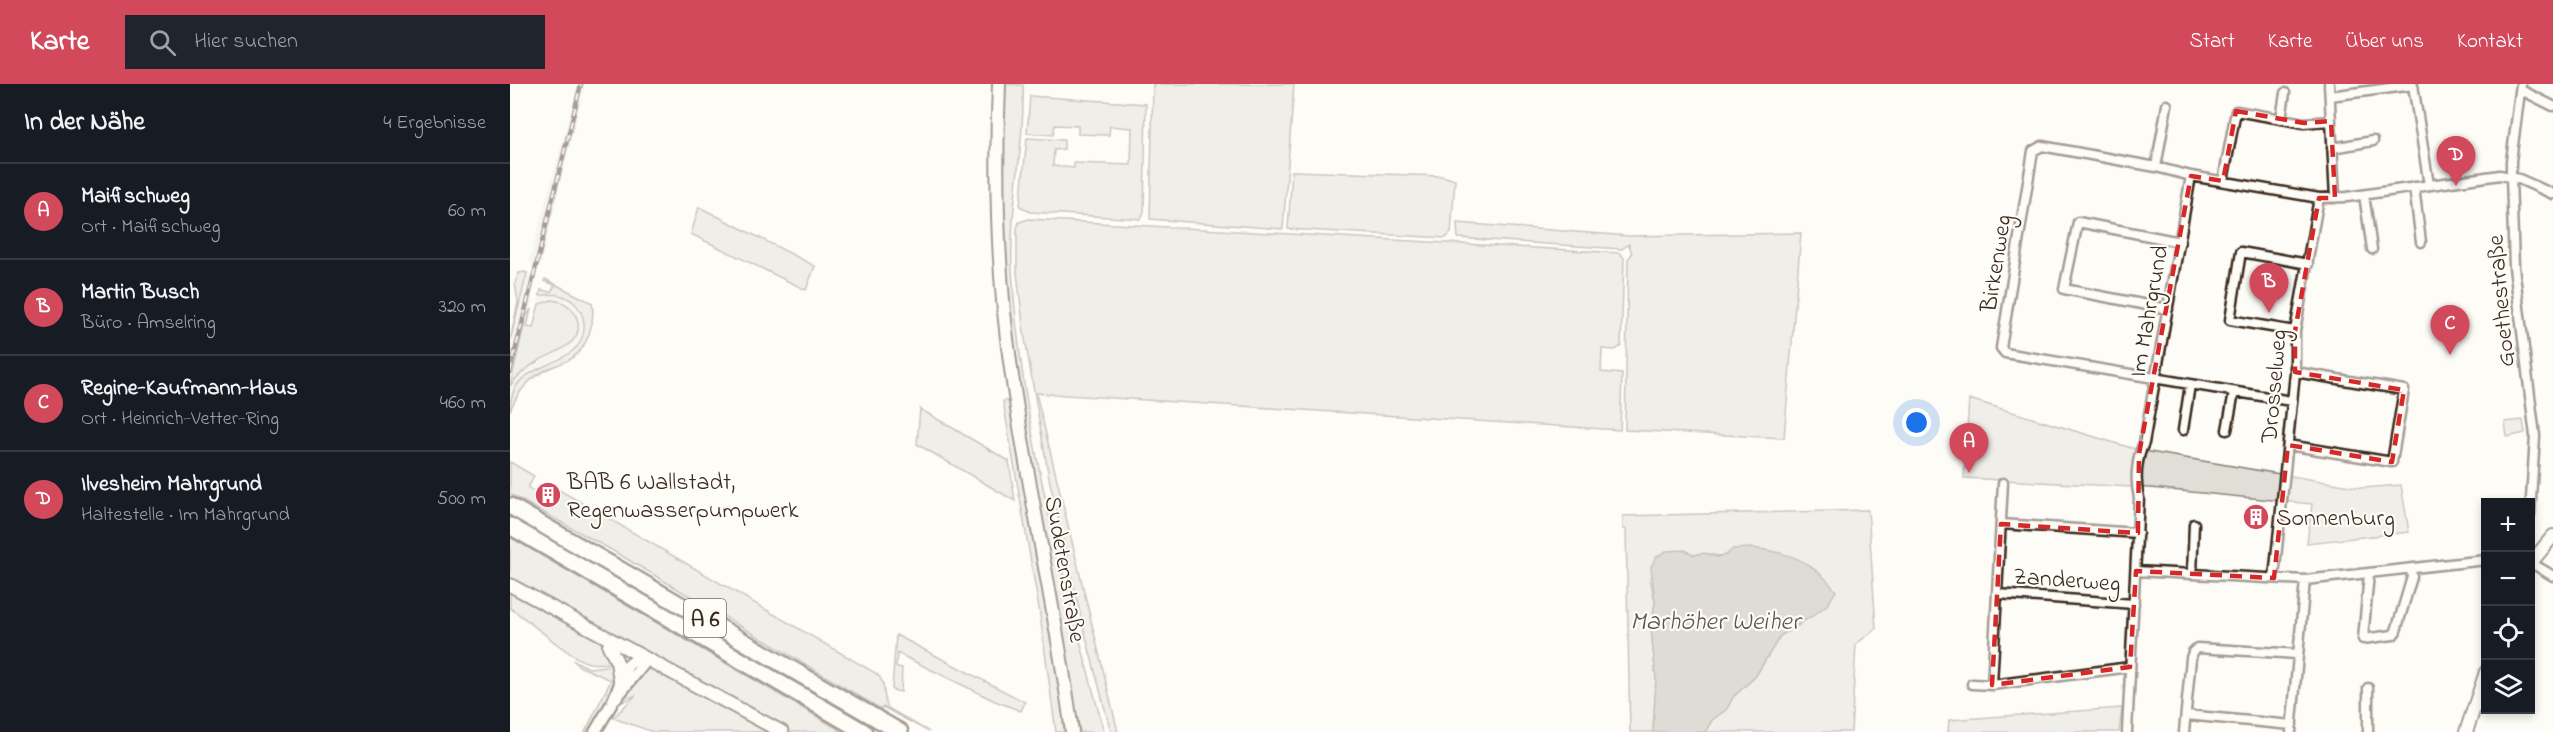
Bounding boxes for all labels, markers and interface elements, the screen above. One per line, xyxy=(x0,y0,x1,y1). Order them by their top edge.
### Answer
search box xyxy=(125,15,545,69)
text: Karte xyxy=(30,22,89,63)
icon: search xyxy=(146,26,179,59)
text: Hier suchen xyxy=(194,26,298,58)
text: Start xyxy=(2189,27,2235,57)
text: Karte xyxy=(2268,27,2312,57)
text: Über uns xyxy=(2345,27,2424,57)
text: Kontakt xyxy=(2457,27,2523,57)
text: In der Nähe xyxy=(24,104,145,142)
text: 4 Ergebnisse xyxy=(383,109,486,138)
pin: D xyxy=(2436,136,2476,186)
text: Maifischweg xyxy=(81,181,190,213)
text: A xyxy=(37,197,50,226)
text: 60 m xyxy=(448,197,486,226)
street label: Birkenweg xyxy=(1972,212,2022,316)
text: Ort · Maifischweg xyxy=(81,213,220,242)
street label: Goethestraße xyxy=(2479,233,2526,368)
street label: Im Mahrgrund xyxy=(2122,242,2179,380)
pin: B xyxy=(2250,264,2288,313)
text: Martin Busch xyxy=(81,277,200,309)
text: B xyxy=(37,293,50,322)
text: 320 m xyxy=(439,293,486,322)
pin: C xyxy=(2430,306,2470,355)
text: Büro · Amselring xyxy=(81,309,216,338)
street label: Drosselweg xyxy=(2253,328,2298,446)
text: Regine-Kaufmann-Haus xyxy=(81,373,298,405)
text: C xyxy=(38,389,49,418)
text: 460 m xyxy=(440,389,486,418)
text: Ort · Heinrich-Vetter-Ring xyxy=(81,405,279,434)
your location xyxy=(1902,408,1931,437)
pin: A xyxy=(1950,424,1988,473)
place label: BAB 6 Wallstadt, Regenwasserpumpwerk xyxy=(566,466,799,529)
text: Ilvesheim Mahrgrund xyxy=(81,469,262,501)
building icon: BAB 6 Wallstadt, Regenwasserpumpwerk xyxy=(533,480,563,510)
text: D xyxy=(36,485,51,514)
text: 500 m xyxy=(437,485,486,514)
street label: Sudetenstraße xyxy=(1033,494,1094,646)
map controls xyxy=(2481,498,2535,714)
button: + xyxy=(2481,498,2535,552)
text: Haltestelle · Im Mahrgrund xyxy=(81,501,290,530)
building icon: Sonnenburg xyxy=(2241,502,2271,532)
place label: Sonnenburg xyxy=(2276,502,2395,537)
button: − xyxy=(2481,552,2535,606)
street label: Zanderweg xyxy=(2012,560,2122,603)
road number: A 6 xyxy=(684,599,726,637)
water label: Marhöher Weiher xyxy=(1630,604,1803,642)
button: locate xyxy=(2481,606,2535,660)
button: layers xyxy=(2481,660,2535,714)

